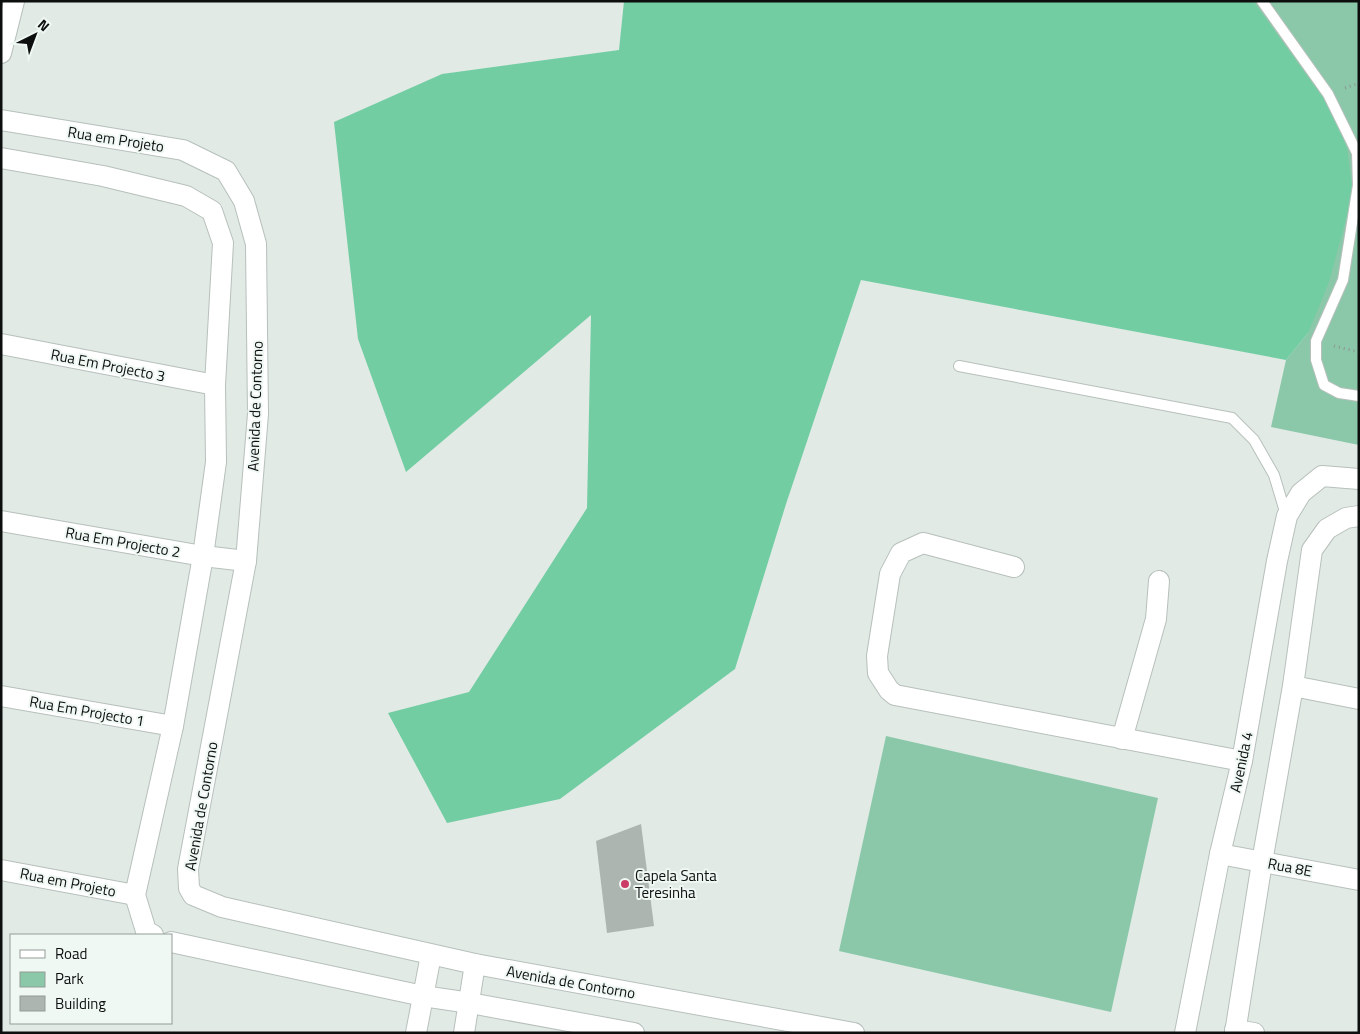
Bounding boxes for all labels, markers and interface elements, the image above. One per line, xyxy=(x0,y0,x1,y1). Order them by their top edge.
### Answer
north arrow xyxy=(10,10,60,60)
text: N xyxy=(33,14,55,36)
street label: Rua em Projeto xyxy=(66,120,166,158)
street label: Avenida de Contorno xyxy=(241,340,269,472)
street label: Rua Em Projecto 3 xyxy=(49,343,167,387)
street label: Rua Em Projecto 2 xyxy=(64,521,182,563)
street label: Rua Em Projecto 1 xyxy=(28,690,146,732)
street label: Avenida 4 xyxy=(1223,729,1259,795)
street label: Avenida de Contorno xyxy=(178,740,224,872)
street label: Rua 8E xyxy=(1266,851,1314,883)
street label: Rua em Projeto xyxy=(18,861,118,903)
place label: Capela Santa Teresinha xyxy=(635,864,717,904)
marker: Capela Santa Teresinha xyxy=(619,878,631,890)
legend xyxy=(10,934,172,1024)
text: Road xyxy=(55,942,87,965)
street label: Avenida de Contorno xyxy=(505,959,637,1005)
text: Park xyxy=(55,967,84,990)
text: Building xyxy=(55,992,106,1015)

